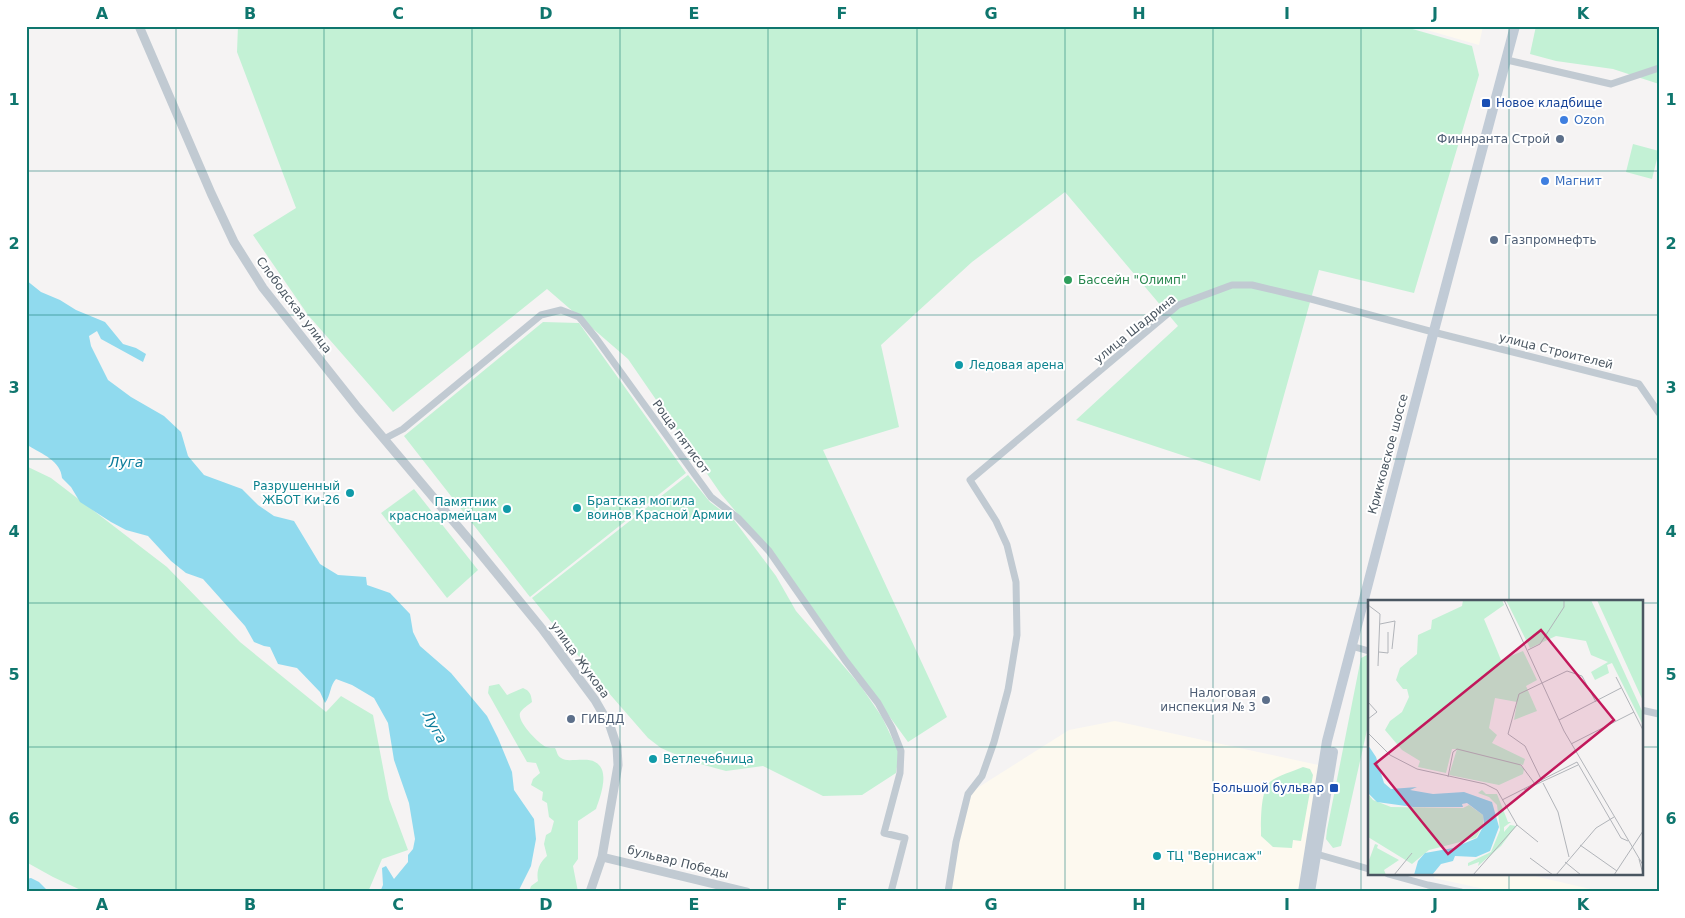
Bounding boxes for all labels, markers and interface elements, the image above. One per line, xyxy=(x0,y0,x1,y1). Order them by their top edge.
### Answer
text: A xyxy=(96,4,109,23)
text: B xyxy=(244,4,256,23)
text: C xyxy=(392,4,404,23)
text: D xyxy=(539,4,553,23)
text: E xyxy=(689,4,699,23)
text: F xyxy=(837,4,847,23)
text: G xyxy=(984,4,998,23)
text: H xyxy=(1132,4,1146,23)
text: I xyxy=(1284,4,1290,23)
text: J xyxy=(1431,4,1438,23)
text: K xyxy=(1577,4,1590,23)
text: 1 xyxy=(8,90,20,109)
text: 1 xyxy=(1665,90,1677,109)
place label: Новое кладбище xyxy=(1496,96,1602,110)
marker: Новое кладбище xyxy=(1480,97,1492,109)
place label: Ozon xyxy=(1574,113,1605,127)
marker: Ozon xyxy=(1558,114,1570,126)
place label: Финнранта Строй xyxy=(1437,132,1550,146)
marker: Финнранта Строй xyxy=(1554,133,1566,145)
place label: Магнит xyxy=(1555,174,1602,188)
marker: Магнит xyxy=(1539,175,1551,187)
place label: Газпромнефть xyxy=(1504,233,1596,247)
text: 2 xyxy=(8,234,20,253)
marker: Газпромнефть xyxy=(1488,234,1500,246)
text: 2 xyxy=(1665,234,1677,253)
street label: Слободская улица xyxy=(253,254,335,356)
place label: Бассейн "Олимп" xyxy=(1078,273,1186,287)
marker: Бассейн "Олимп" xyxy=(1062,274,1074,286)
street label: улица Шадрина xyxy=(1091,292,1179,366)
street label: улица Строителей xyxy=(1497,330,1615,372)
place label: Ледовая арена xyxy=(969,358,1064,372)
marker: Ледовая арена xyxy=(953,359,965,371)
text: 3 xyxy=(8,378,20,397)
text: 3 xyxy=(1665,378,1677,397)
street label: Крикковское шоссе xyxy=(1365,392,1411,516)
street label: Роща пятисот xyxy=(650,397,712,477)
water label: Луга xyxy=(108,454,143,470)
place label: Разрушенный ЖБОТ Ки-26 xyxy=(253,479,340,507)
marker: Разрушенный ЖБОТ Ки-26 xyxy=(344,487,356,499)
place label: Братская могила воинов Красной Армии xyxy=(587,494,733,522)
place label: Памятник красноармейцам xyxy=(389,495,497,523)
marker: Братская могила воинов Красной Армии xyxy=(571,502,583,514)
marker: Памятник красноармейцам xyxy=(501,503,513,515)
text: 4 xyxy=(8,522,20,541)
text: 4 xyxy=(1665,522,1677,541)
inset map xyxy=(1368,600,1642,876)
street label: улица Жукова xyxy=(548,619,612,701)
text: 5 xyxy=(8,665,20,684)
text: 5 xyxy=(1665,665,1677,684)
place label: Налоговая инспекция № 3 xyxy=(1160,686,1256,714)
marker: Налоговая инспекция № 3 xyxy=(1260,694,1272,706)
water label: Луга xyxy=(419,707,450,746)
place label: ГИБДД xyxy=(581,712,624,726)
marker: ГИБДД xyxy=(565,713,577,725)
place label: Ветлечебница xyxy=(663,752,754,766)
marker: Ветлечебница xyxy=(647,753,659,765)
place label: Большой бульвар xyxy=(1212,781,1324,795)
marker: Большой бульвар xyxy=(1328,782,1340,794)
text: 6 xyxy=(8,809,20,828)
text: 6 xyxy=(1665,809,1677,828)
street label: бульвар Победы xyxy=(626,843,730,881)
place label: ТЦ "Вернисаж" xyxy=(1166,849,1262,863)
marker: ТЦ "Вернисаж" xyxy=(1151,850,1163,862)
text: A xyxy=(96,895,109,914)
text: B xyxy=(244,895,256,914)
text: C xyxy=(392,895,404,914)
text: D xyxy=(539,895,553,914)
text: E xyxy=(689,895,699,914)
text: F xyxy=(837,895,847,914)
text: G xyxy=(984,895,998,914)
text: H xyxy=(1132,895,1146,914)
text: I xyxy=(1284,895,1290,914)
text: J xyxy=(1431,895,1438,914)
text: K xyxy=(1577,895,1590,914)

